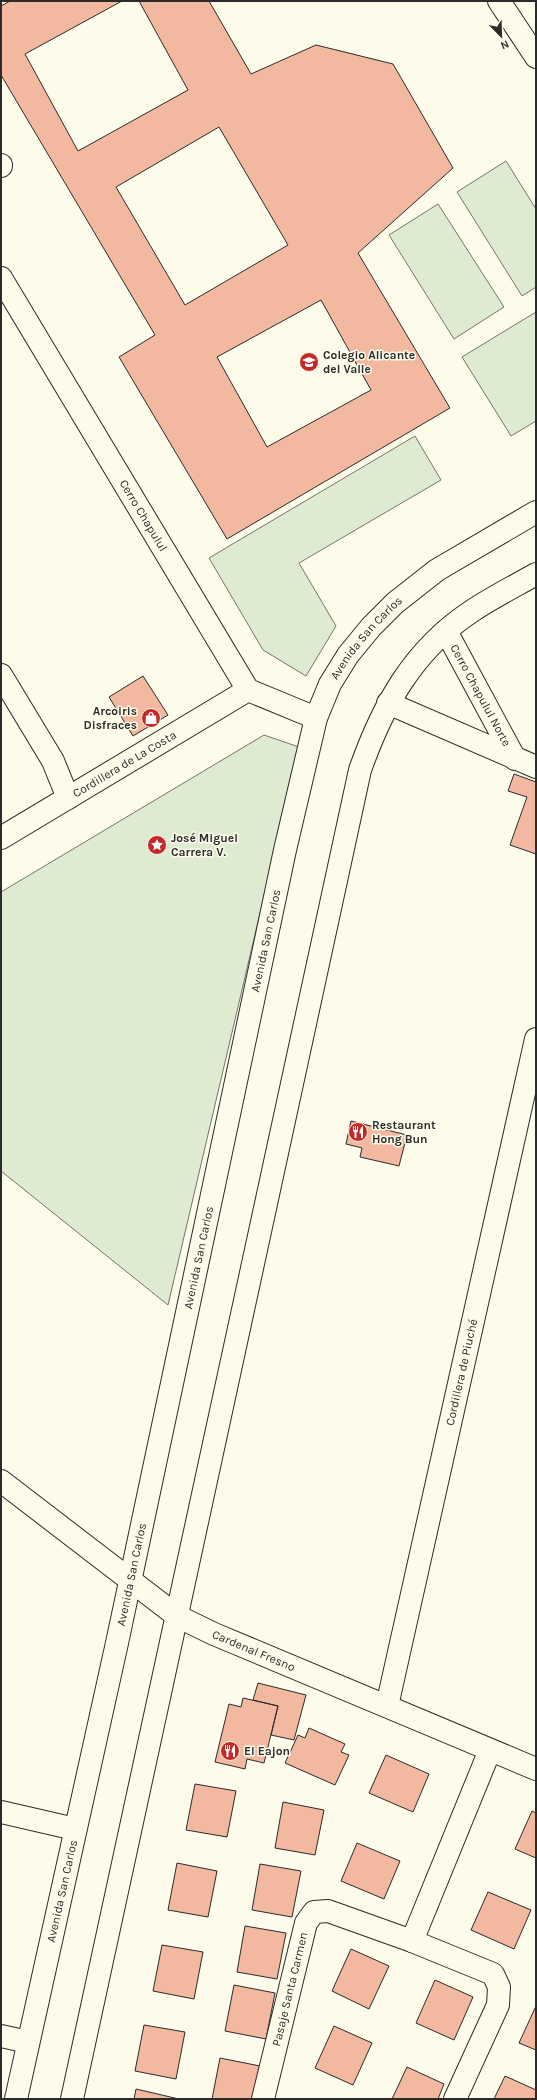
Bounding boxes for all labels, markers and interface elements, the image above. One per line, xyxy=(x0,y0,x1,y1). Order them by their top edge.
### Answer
north arrow xyxy=(481,16,521,56)
text: N xyxy=(499,37,511,52)
place label: Colegio Alicante del Valle xyxy=(323,348,415,376)
school or university icon: Colegio Alicante del Valle xyxy=(298,351,320,373)
street label: Cerro Chapulul xyxy=(117,477,170,554)
street label: Avenida San Carlos xyxy=(328,593,405,682)
street label: Cerro Chapulul Norte xyxy=(447,642,514,749)
place label: Arcoiris Disfraces xyxy=(84,704,137,732)
shop icon: Arcoiris Disfraces xyxy=(140,707,162,729)
street label: Cordillera de La Costa xyxy=(70,728,179,800)
place label: José Miguel Carrera V. xyxy=(171,831,238,859)
place icon: José Miguel Carrera V. xyxy=(146,834,168,856)
street label: Avenida San Carlos xyxy=(248,888,284,993)
place label: Restaurant Hong Bun xyxy=(372,1118,436,1146)
restaurant icon: Restaurant Hong Bun xyxy=(347,1121,369,1143)
street label: Avenida San Carlos xyxy=(181,1205,216,1310)
street label: Cordillera de Piuché xyxy=(443,1318,480,1427)
street label: Avenida San Carlos xyxy=(114,1522,149,1627)
street label: Cardenal Fresno xyxy=(210,1627,297,1674)
restaurant icon: El Eajon xyxy=(219,1740,241,1762)
place label: El Eajon xyxy=(244,1744,290,1758)
street label: Avenida San Carlos xyxy=(44,1838,80,1944)
street label: Pasaje Santa Carmen xyxy=(269,1931,311,2048)

